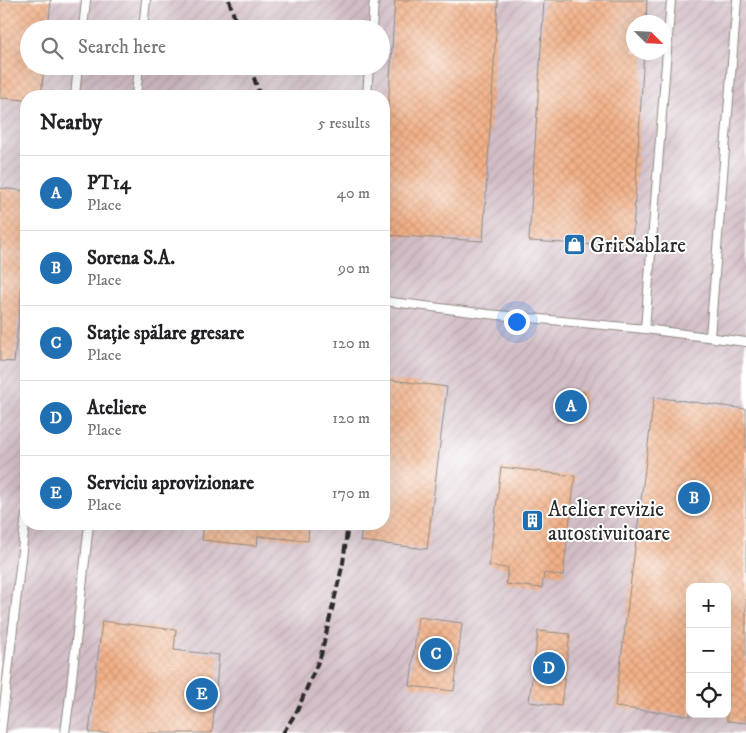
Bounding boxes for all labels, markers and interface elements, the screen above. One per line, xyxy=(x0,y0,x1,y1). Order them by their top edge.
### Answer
north arrow xyxy=(626,15,671,60)
search box xyxy=(20,20,390,75)
icon: search xyxy=(38,34,66,62)
text: Search here xyxy=(78,36,166,59)
text: Nearby xyxy=(40,110,102,136)
text: 5 results xyxy=(318,113,370,133)
text: PT14 xyxy=(87,172,131,195)
text: A xyxy=(51,183,61,203)
text: 40 m xyxy=(337,183,370,203)
text: Place xyxy=(87,195,121,215)
shop icon: GritSablare xyxy=(562,233,586,257)
place label: GritSablare xyxy=(590,233,686,259)
text: Sorena S.A. xyxy=(87,247,175,270)
text: B xyxy=(51,258,61,278)
text: 90 m xyxy=(338,258,370,278)
text: Place xyxy=(87,270,121,290)
your location xyxy=(504,309,530,335)
text: Stație spălare gresare xyxy=(87,322,244,345)
text: C xyxy=(51,333,61,353)
text: 120 m xyxy=(332,333,370,353)
text: Place xyxy=(87,345,121,365)
pin: A xyxy=(555,387,587,425)
text: Ateliere xyxy=(87,397,146,420)
text: D xyxy=(50,408,62,428)
text: 120 m xyxy=(332,408,370,428)
text: Place xyxy=(87,420,121,440)
text: Serviciu aprovizionare xyxy=(87,472,254,495)
pin: B xyxy=(678,479,710,517)
text: E xyxy=(50,483,62,503)
text: 170 m xyxy=(332,483,370,503)
text: Place xyxy=(87,495,121,515)
place label: Atelier revizie autostivuitoare xyxy=(548,497,671,547)
building icon: Atelier revizie autostivuitoare xyxy=(520,509,544,533)
map controls xyxy=(686,583,731,718)
button: + xyxy=(686,583,731,628)
button: − xyxy=(686,628,731,673)
pin: C xyxy=(420,635,452,673)
pin: D xyxy=(533,649,565,687)
button: locate xyxy=(686,673,731,718)
pin: E xyxy=(186,675,218,713)

